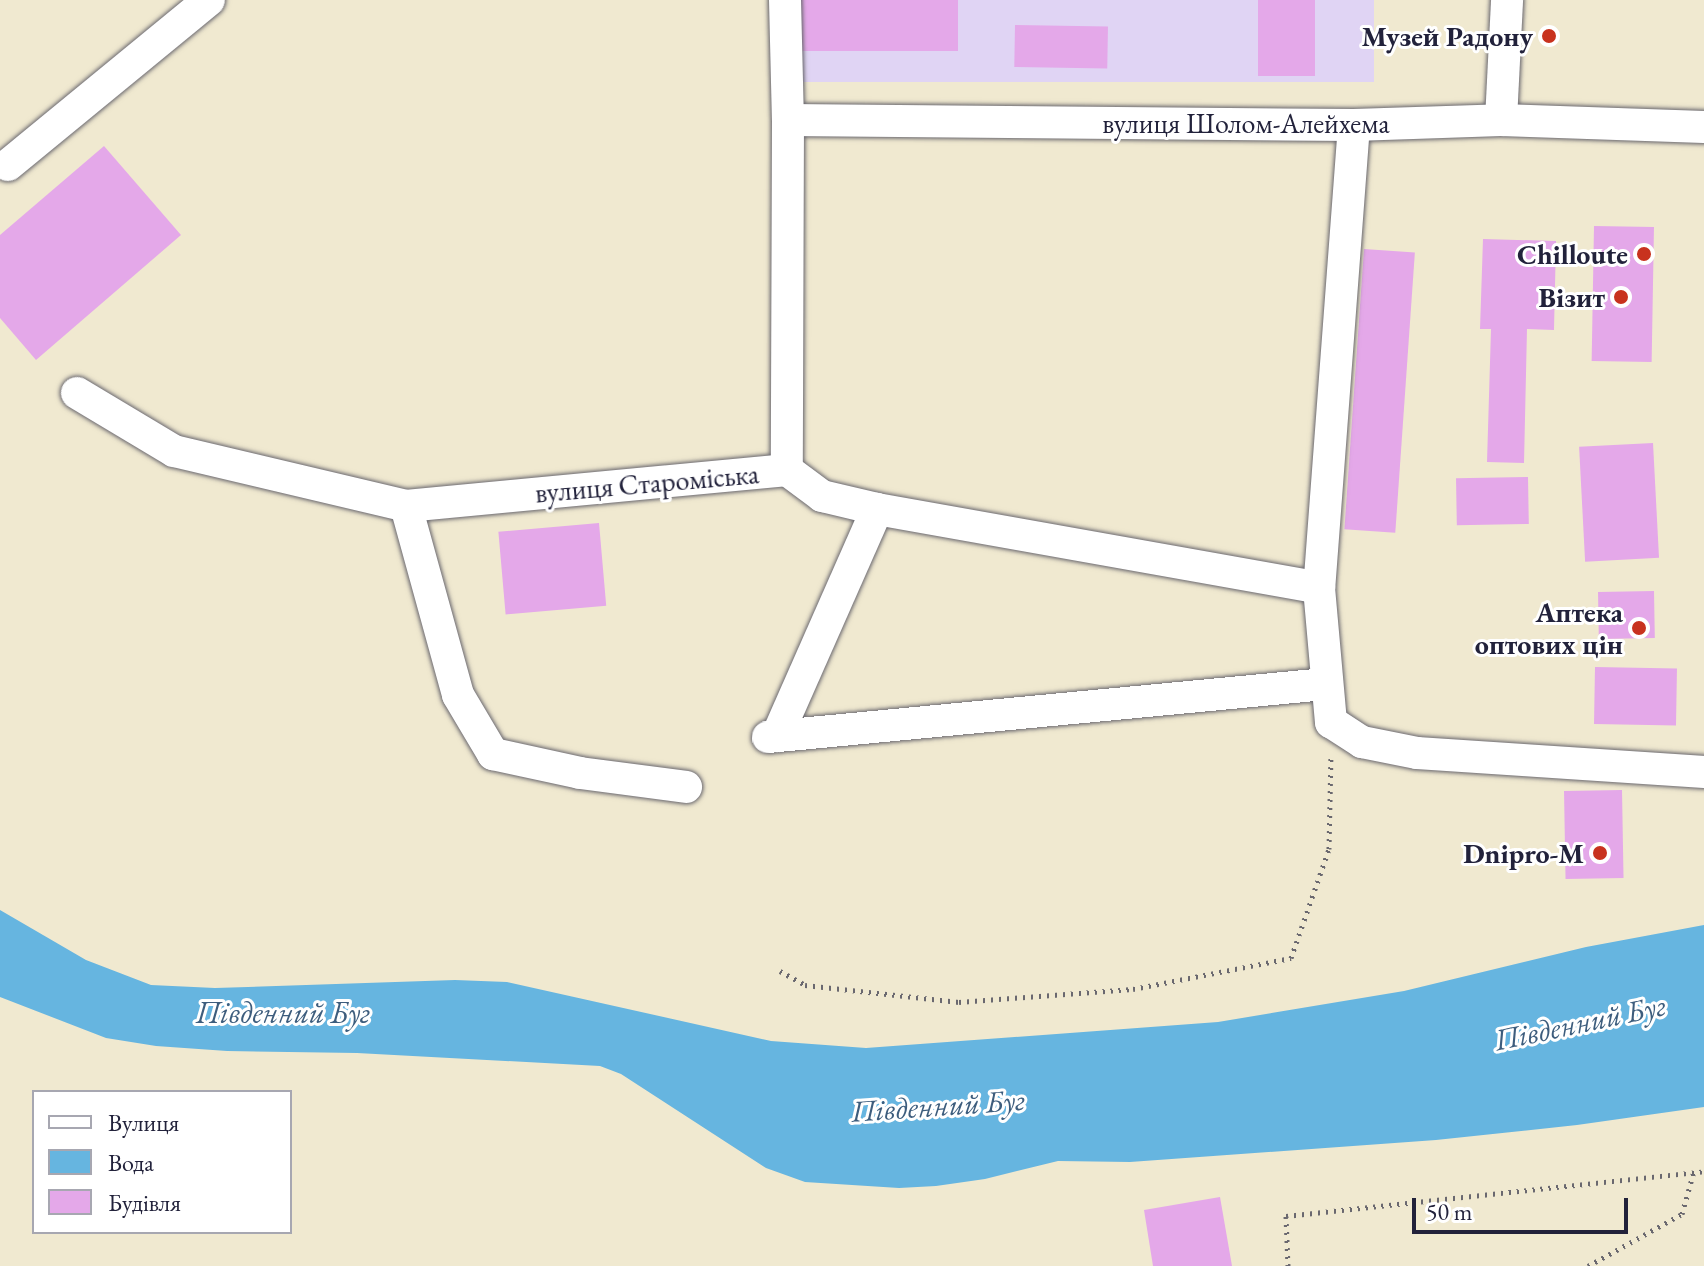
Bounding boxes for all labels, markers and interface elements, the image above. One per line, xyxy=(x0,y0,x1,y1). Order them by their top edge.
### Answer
place label: Музей Радону xyxy=(1361,19,1533,53)
marker: Музей Радону xyxy=(1540,27,1558,45)
street label: вулиця Шолом-Алейхема xyxy=(1102,106,1390,140)
place label: Chilloute xyxy=(1517,237,1628,271)
marker: Chilloute xyxy=(1635,245,1653,263)
place label: Візит xyxy=(1538,280,1605,314)
marker: Візит xyxy=(1612,288,1630,306)
street label: вулиця Староміська xyxy=(534,456,760,510)
place label: Аптека оптових цін xyxy=(1475,595,1623,661)
marker: Аптека оптових цін xyxy=(1630,619,1648,637)
place label: Dnipro-M xyxy=(1463,836,1584,870)
marker: Dnipro-M xyxy=(1591,844,1609,862)
water label: Південний Буг xyxy=(1491,987,1669,1059)
water label: Південний Буг xyxy=(196,995,370,1031)
water label: Південний Буг xyxy=(850,1082,1026,1130)
legend xyxy=(32,1090,292,1234)
text: Вулиця xyxy=(108,1107,179,1138)
text: Вода xyxy=(108,1147,154,1178)
scale bar xyxy=(1416,1182,1632,1232)
text: Будівля xyxy=(108,1187,181,1218)
text: 50 m xyxy=(1426,1196,1473,1227)

